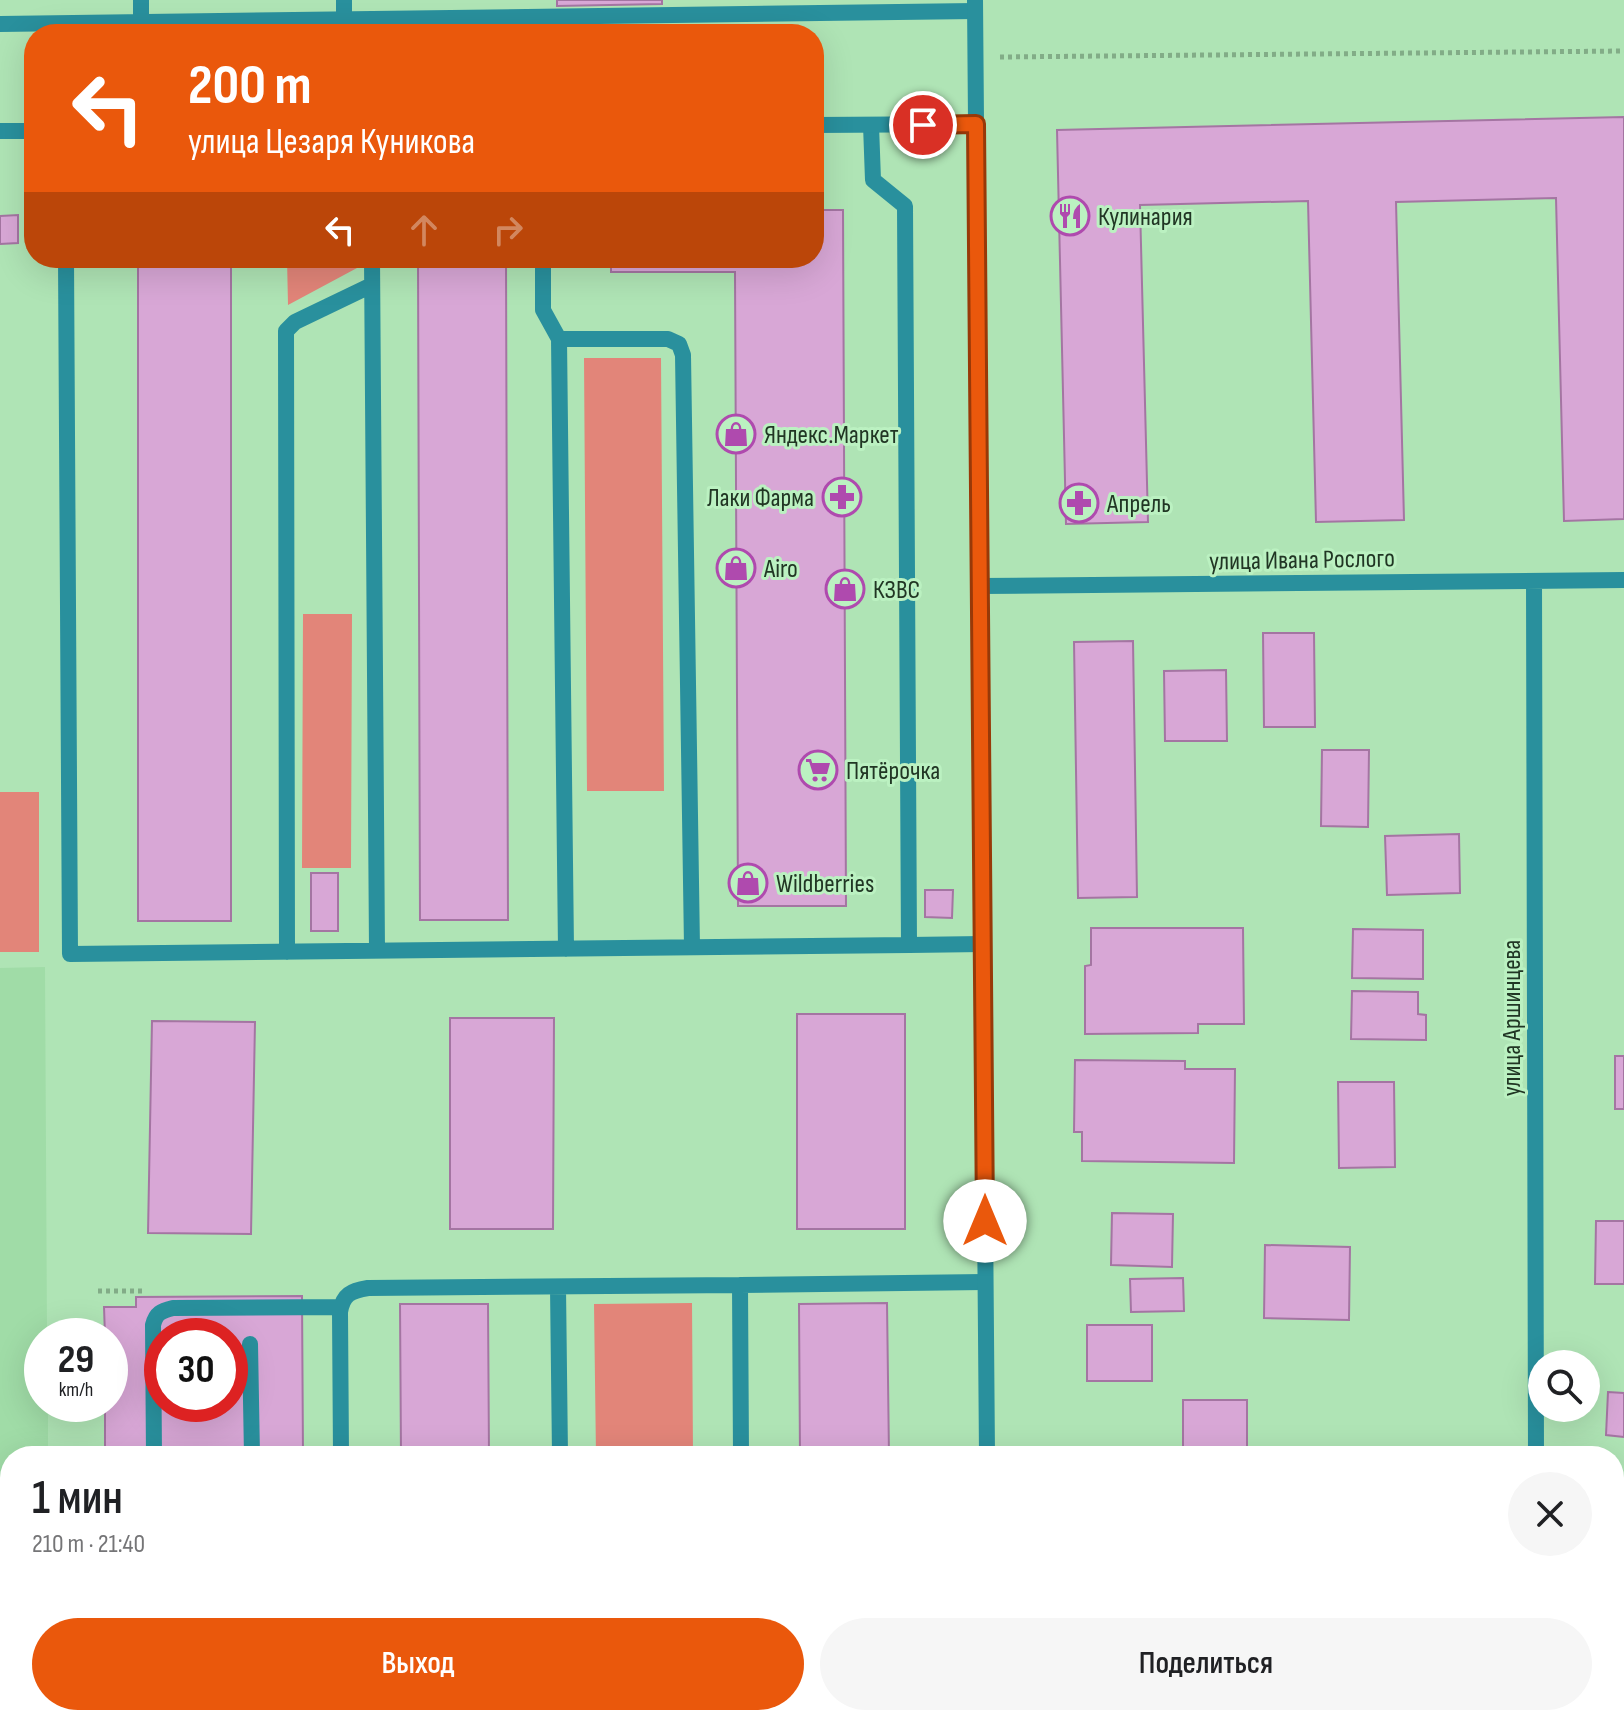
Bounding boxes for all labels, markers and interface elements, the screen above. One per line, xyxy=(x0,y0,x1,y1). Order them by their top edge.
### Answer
text: 200 m xyxy=(188,53,312,120)
icon: left xyxy=(56,56,160,160)
pin xyxy=(889,91,957,159)
icon: arrive xyxy=(901,103,945,147)
text: улица Цезаря Куникова xyxy=(188,121,475,164)
restaurant icon: Кулинария xyxy=(1049,195,1091,237)
place label: Кулинария xyxy=(1098,202,1193,233)
icon: left xyxy=(318,208,362,252)
icon: ahead xyxy=(402,208,446,252)
icon: right xyxy=(486,208,530,252)
shop icon: Яндекс.Маркет xyxy=(715,413,757,455)
place label: Яндекс.Маркет xyxy=(764,420,899,451)
pharmacy icon: Лаки Фарма xyxy=(821,476,863,518)
pharmacy icon: Апрель xyxy=(1058,482,1100,524)
place label: Лаки Фарма xyxy=(707,483,814,514)
place label: Апрель xyxy=(1106,489,1171,520)
street label: улица Ивана Рослого xyxy=(1209,543,1395,578)
shop icon: Airo xyxy=(715,547,757,589)
place label: Airo xyxy=(763,554,798,585)
shop icon: КЗВС xyxy=(824,568,866,610)
place label: КЗВС xyxy=(873,575,920,606)
supermarket icon: Пятёрочка xyxy=(797,749,839,791)
place label: Пятёрочка xyxy=(846,756,940,787)
shop icon: Wildberries xyxy=(727,862,769,904)
place label: Wildberries xyxy=(776,869,874,900)
street label: улица Аршинцева xyxy=(1497,940,1528,1096)
position arrow xyxy=(943,1179,1027,1263)
speed limit sign: 30 xyxy=(144,1318,248,1422)
text: 29 xyxy=(58,1336,94,1384)
map controls xyxy=(1528,1350,1600,1422)
button: search xyxy=(1528,1350,1600,1422)
text: km/h xyxy=(59,1378,93,1402)
text: 1 мин xyxy=(32,1470,123,1527)
button: close xyxy=(1508,1472,1592,1556)
text: 210 m · 21:40 xyxy=(32,1529,145,1560)
button: Выход xyxy=(32,1618,804,1710)
button: Поделиться xyxy=(820,1618,1592,1710)

